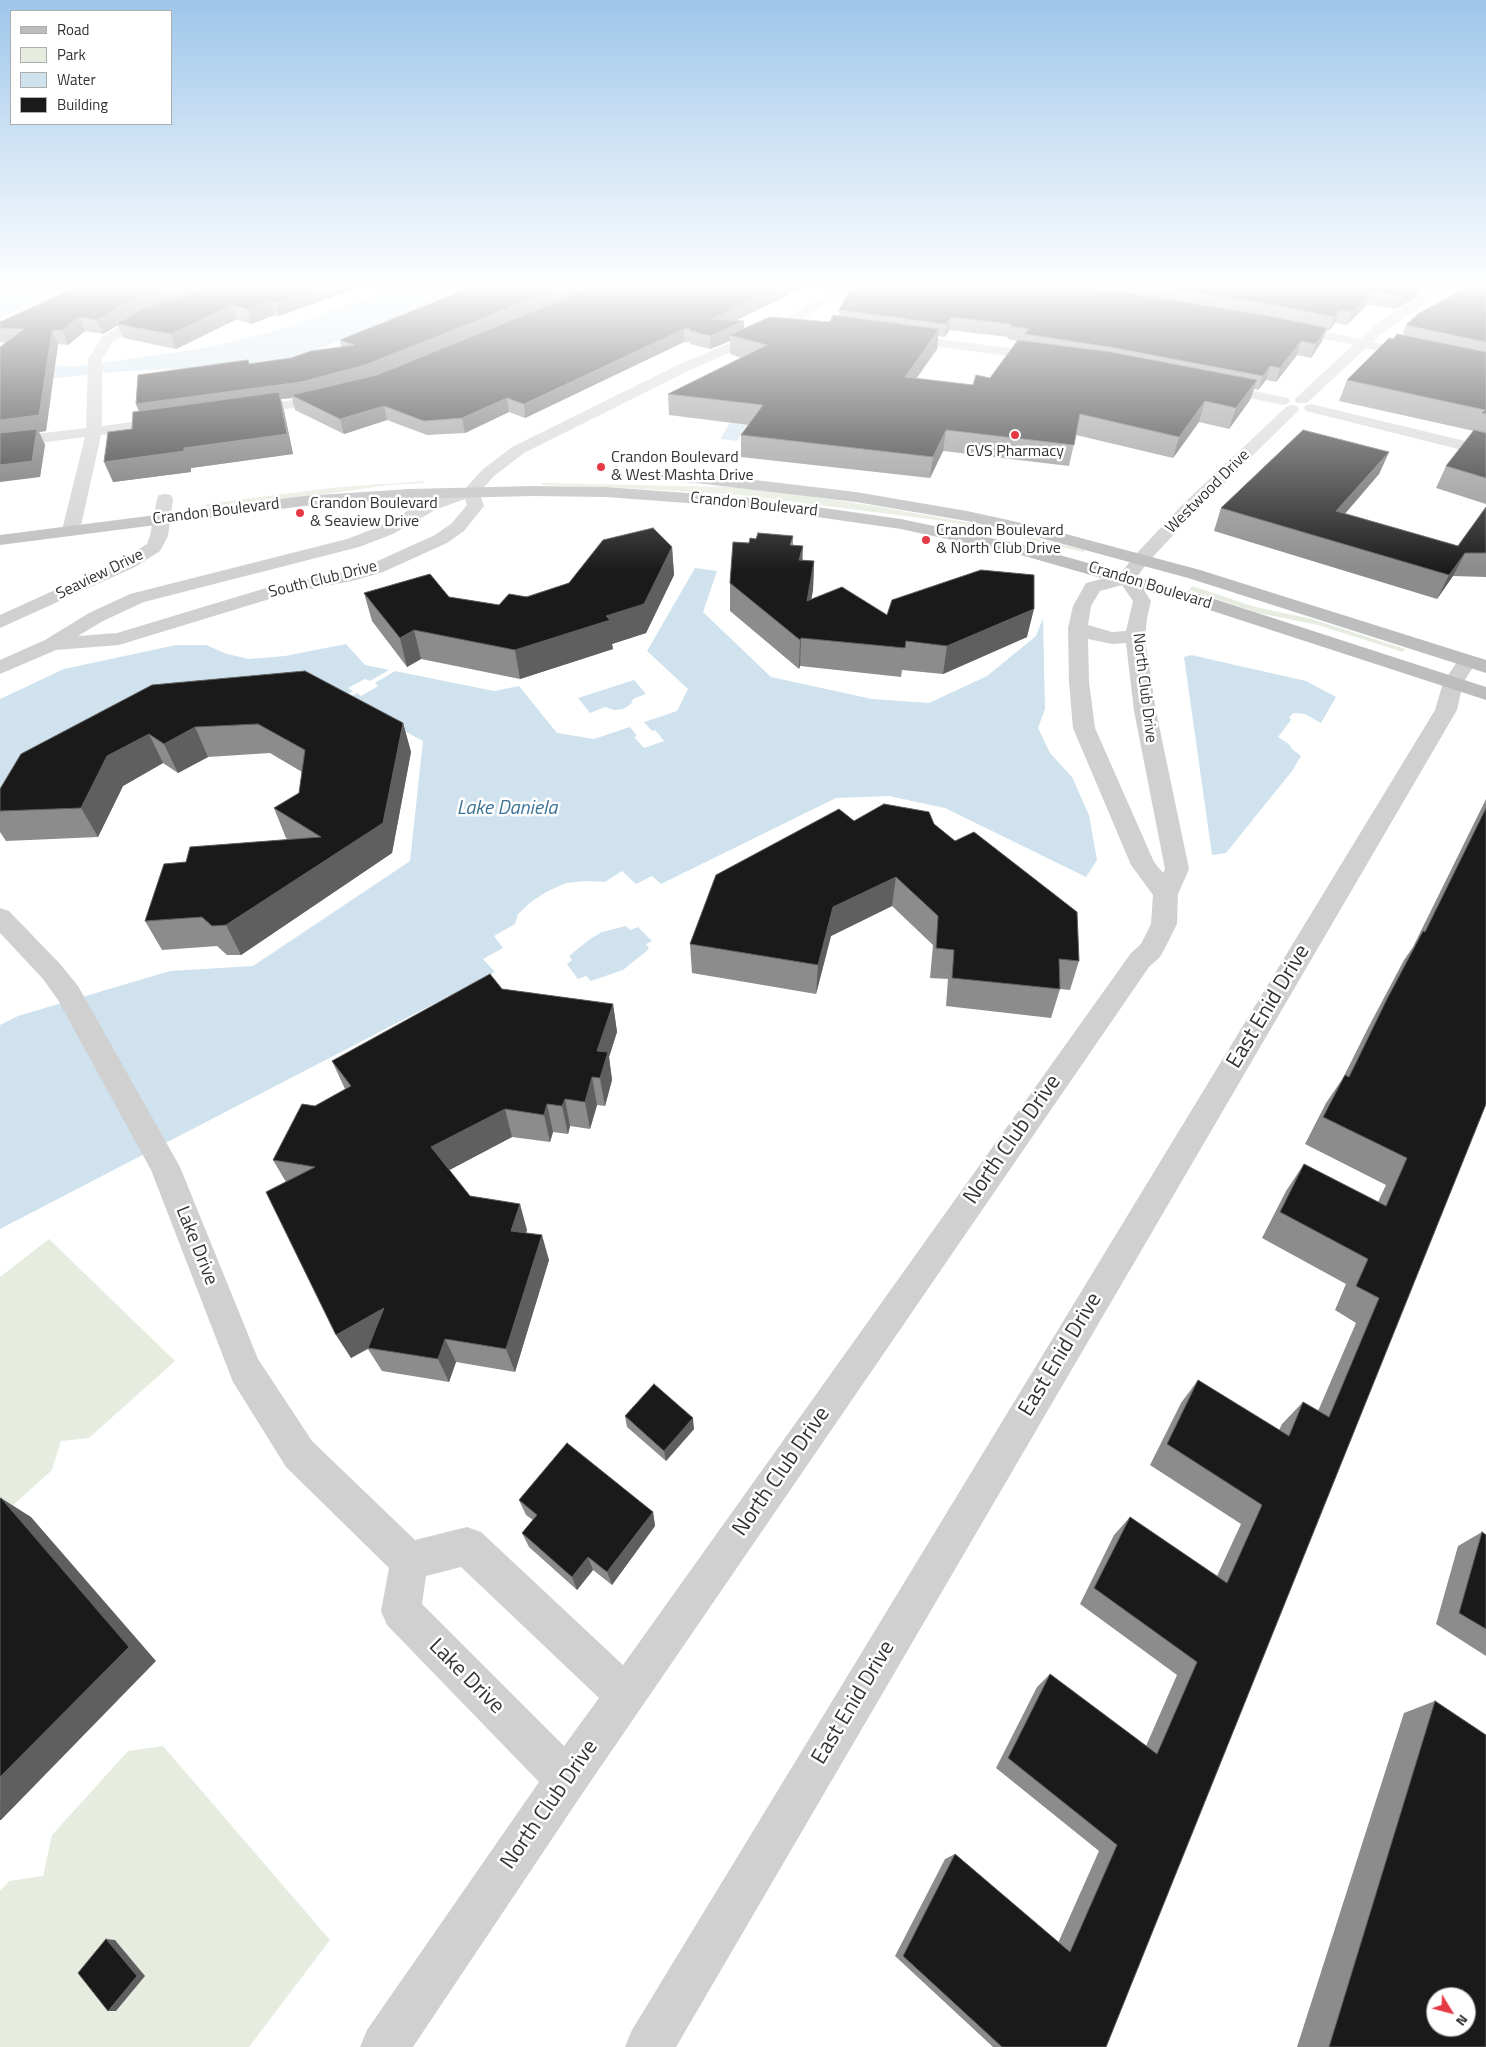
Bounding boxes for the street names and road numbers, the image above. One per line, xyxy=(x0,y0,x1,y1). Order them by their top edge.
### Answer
street label: Westwood Drive xyxy=(1162,446,1254,538)
street label: Crandon Boulevard xyxy=(690,489,818,521)
street label: Crandon Boulevard xyxy=(151,495,281,529)
street label: Seaview Drive xyxy=(53,546,147,604)
street label: South Club Drive xyxy=(267,557,379,603)
street label: Crandon Boulevard xyxy=(1086,558,1214,614)
street label: North Club Drive xyxy=(1128,632,1160,744)
street label: East Enid Drive xyxy=(1222,940,1316,1074)
street label: North Club Drive xyxy=(959,1070,1067,1210)
street label: Lake Drive xyxy=(170,1203,222,1289)
street label: East Enid Drive xyxy=(1014,1288,1108,1422)
street label: North Club Drive xyxy=(728,1402,836,1542)
street label: Lake Drive xyxy=(423,1634,509,1720)
street label: East Enid Drive xyxy=(807,1636,901,1770)
street label: North Club Drive xyxy=(496,1735,604,1875)

